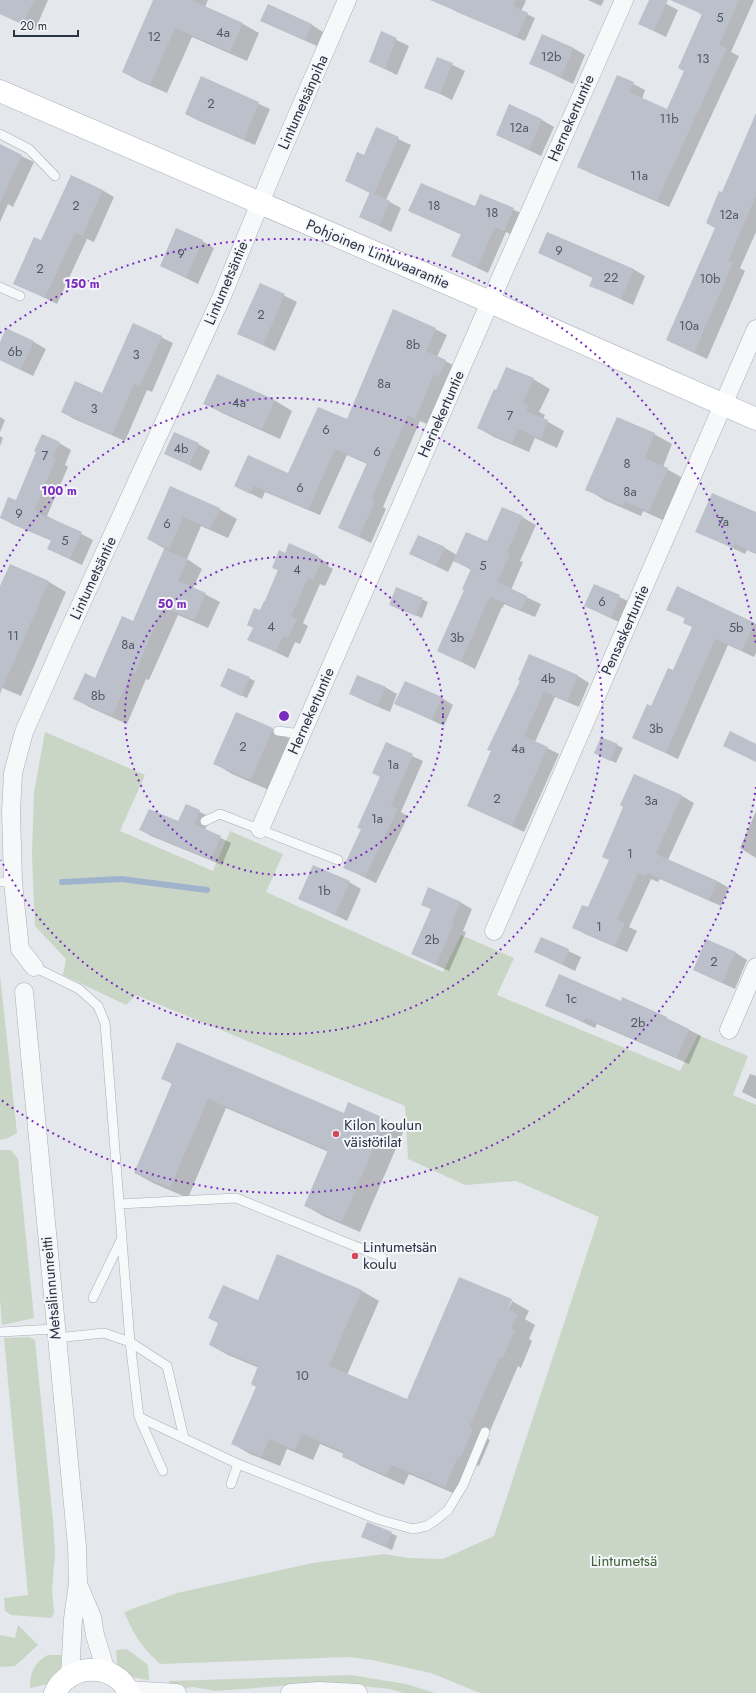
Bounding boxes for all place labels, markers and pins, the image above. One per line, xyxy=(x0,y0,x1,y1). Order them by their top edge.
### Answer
centre of rings xyxy=(277,709,291,723)
place label: Kilon koulun väistötilat xyxy=(344,1114,422,1153)
marker: Kilon koulun väistötilat xyxy=(331,1129,341,1139)
place label: Lintumetsän koulu xyxy=(363,1236,437,1275)
marker: Lintumetsän koulu xyxy=(350,1251,360,1261)

